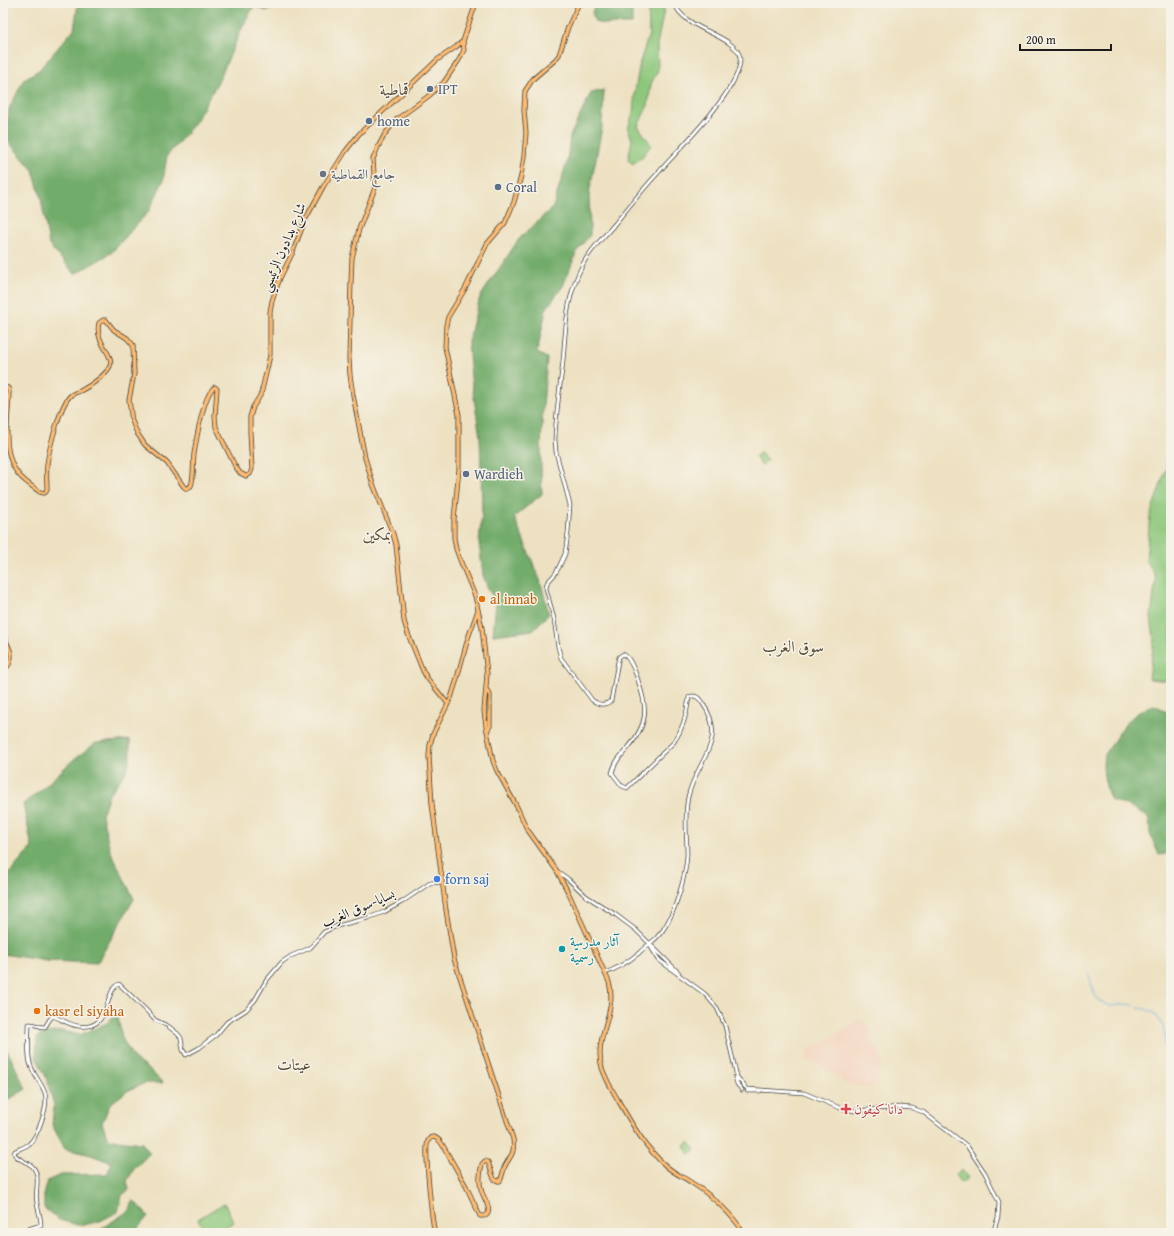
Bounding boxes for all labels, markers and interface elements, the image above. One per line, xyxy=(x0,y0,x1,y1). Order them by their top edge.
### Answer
scale bar xyxy=(1020,26,1111,52)
text: 200 m xyxy=(1026,31,1056,48)
district label: قماطية xyxy=(380,77,409,101)
place label: IPT xyxy=(438,79,458,99)
marker: IPT xyxy=(425,84,435,94)
place label: home xyxy=(377,111,410,131)
marker: home xyxy=(364,116,374,126)
place label: جامع القماطية xyxy=(331,164,395,188)
marker: جامع القماطية xyxy=(318,169,328,179)
place label: Coral xyxy=(506,177,537,197)
marker: Coral xyxy=(493,182,503,192)
street label: شارع بدادون الرئيسي xyxy=(255,199,314,296)
place label: Wardieh xyxy=(474,464,524,484)
marker: Wardieh xyxy=(461,469,471,479)
district label: بمكين xyxy=(363,522,391,546)
place label: al innab xyxy=(490,589,537,609)
marker: al innab xyxy=(477,594,487,604)
district label: سوق الغرب xyxy=(762,634,824,658)
place label: forn saj xyxy=(445,869,489,889)
marker: forn saj xyxy=(432,874,442,884)
street label: بسايا-سوق الغرب xyxy=(318,884,398,932)
place label: آثار مدرسة رسميّة xyxy=(570,931,620,967)
marker: آثار مدرسة رسميّة xyxy=(557,944,567,954)
place label: kasr el siyaha xyxy=(45,1001,124,1021)
marker: kasr el siyaha xyxy=(32,1006,42,1016)
district label: عيتات xyxy=(277,1052,311,1076)
place label: دانا كيفون xyxy=(854,1099,903,1119)
marker: دانا كيفون xyxy=(841,1104,851,1114)

